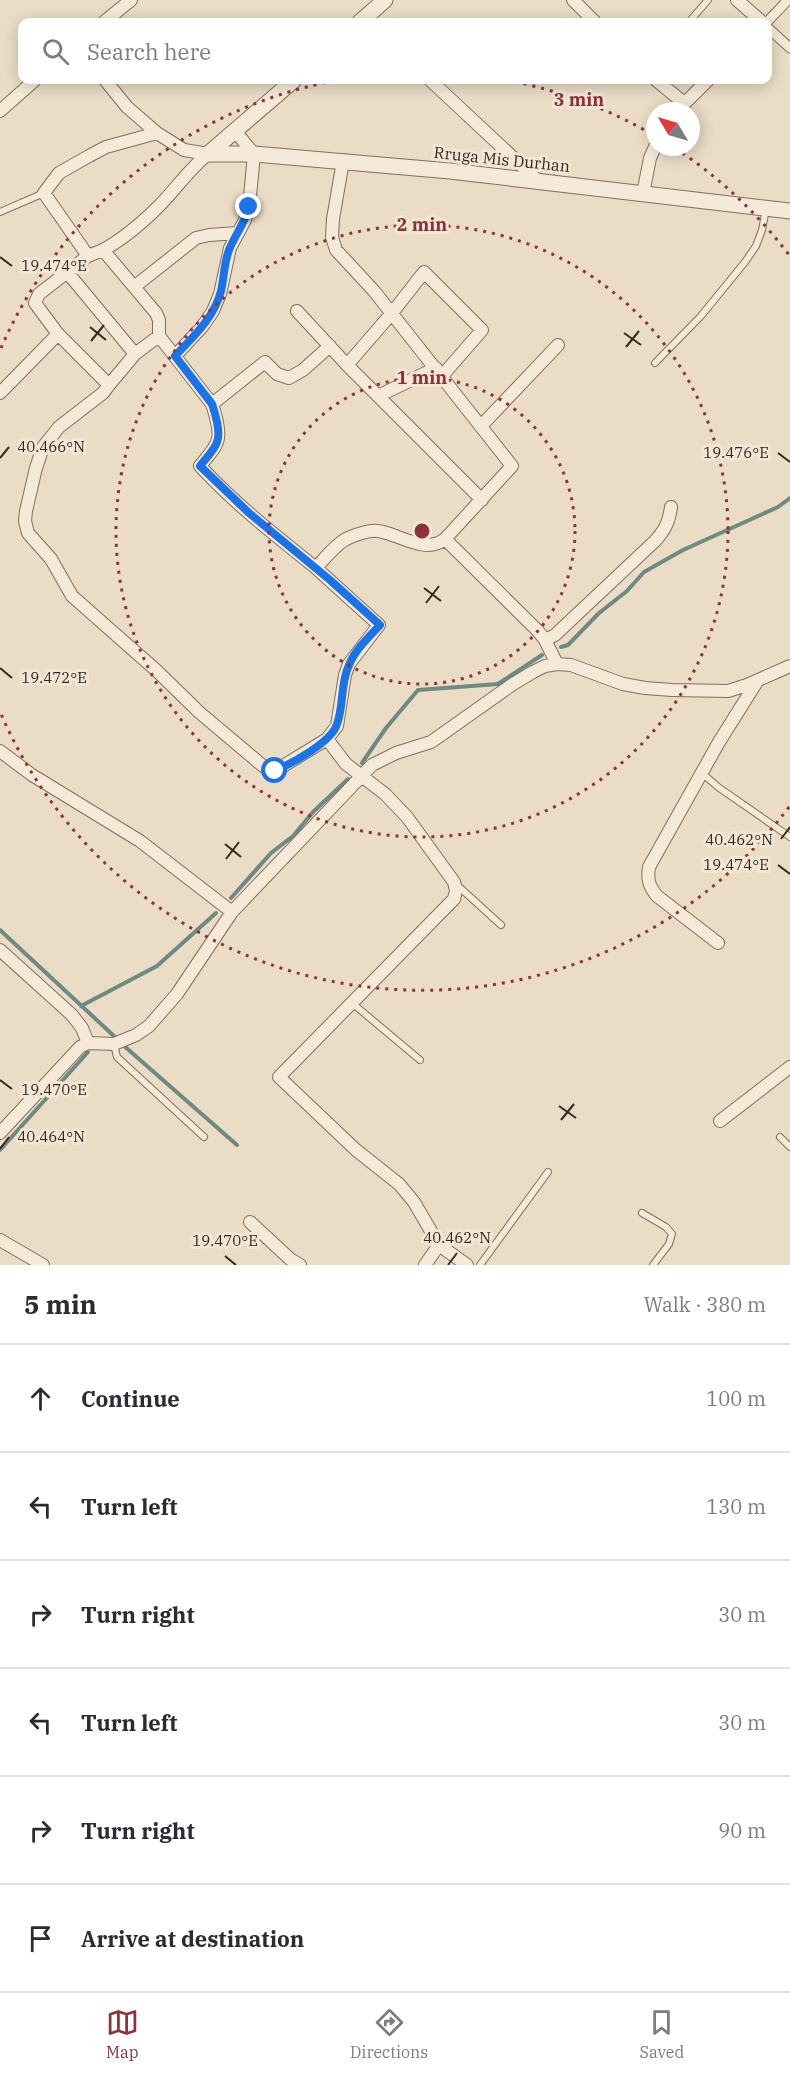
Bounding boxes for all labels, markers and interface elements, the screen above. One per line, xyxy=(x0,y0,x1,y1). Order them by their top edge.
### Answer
search box xyxy=(18,18,772,84)
icon: search xyxy=(39,35,72,68)
text: Search here xyxy=(87,37,211,66)
text: 3 min xyxy=(554,88,604,111)
north arrow xyxy=(646,102,700,156)
street label: Rruga Mis Durhan xyxy=(433,142,571,176)
route end xyxy=(235,193,261,219)
text: 2 min xyxy=(397,213,447,236)
text: 19.474°E xyxy=(21,256,87,275)
text: 1 min xyxy=(397,366,447,389)
text: 40.466°N xyxy=(17,437,85,456)
text: 19.476°E xyxy=(703,443,769,462)
centre of rings xyxy=(412,521,432,541)
text: 19.472°E xyxy=(21,668,87,687)
route start xyxy=(261,757,287,783)
text: 40.462°N xyxy=(705,830,773,849)
text: 19.474°E xyxy=(703,855,769,874)
text: 19.470°E xyxy=(21,1080,87,1099)
text: 40.464°N xyxy=(17,1127,85,1146)
text: 40.462°N xyxy=(423,1228,491,1247)
text: 19.470°E xyxy=(192,1231,258,1250)
text: 5 min xyxy=(24,1287,97,1321)
text: Walk · 380 m xyxy=(644,1291,766,1318)
icon: ahead xyxy=(24,1382,57,1415)
text: Continue xyxy=(81,1384,180,1413)
text: 100 m xyxy=(706,1385,766,1412)
icon: left xyxy=(24,1490,57,1523)
text: Turn left xyxy=(81,1492,177,1521)
text: 130 m xyxy=(706,1493,766,1520)
icon: right xyxy=(24,1598,57,1631)
text: Turn right xyxy=(81,1600,195,1629)
text: 30 m xyxy=(718,1601,766,1628)
icon: left xyxy=(24,1706,57,1739)
text: Turn left xyxy=(81,1708,177,1737)
text: 30 m xyxy=(718,1709,766,1736)
icon: right xyxy=(24,1814,57,1847)
text: Turn right xyxy=(81,1816,195,1845)
text: 90 m xyxy=(718,1817,766,1844)
icon: arrive xyxy=(24,1922,57,1955)
text: Arrive at destination xyxy=(81,1924,304,1953)
tab: Map xyxy=(106,2006,139,2062)
tab: Directions xyxy=(350,2006,428,2062)
tab: Saved xyxy=(639,2006,684,2062)

